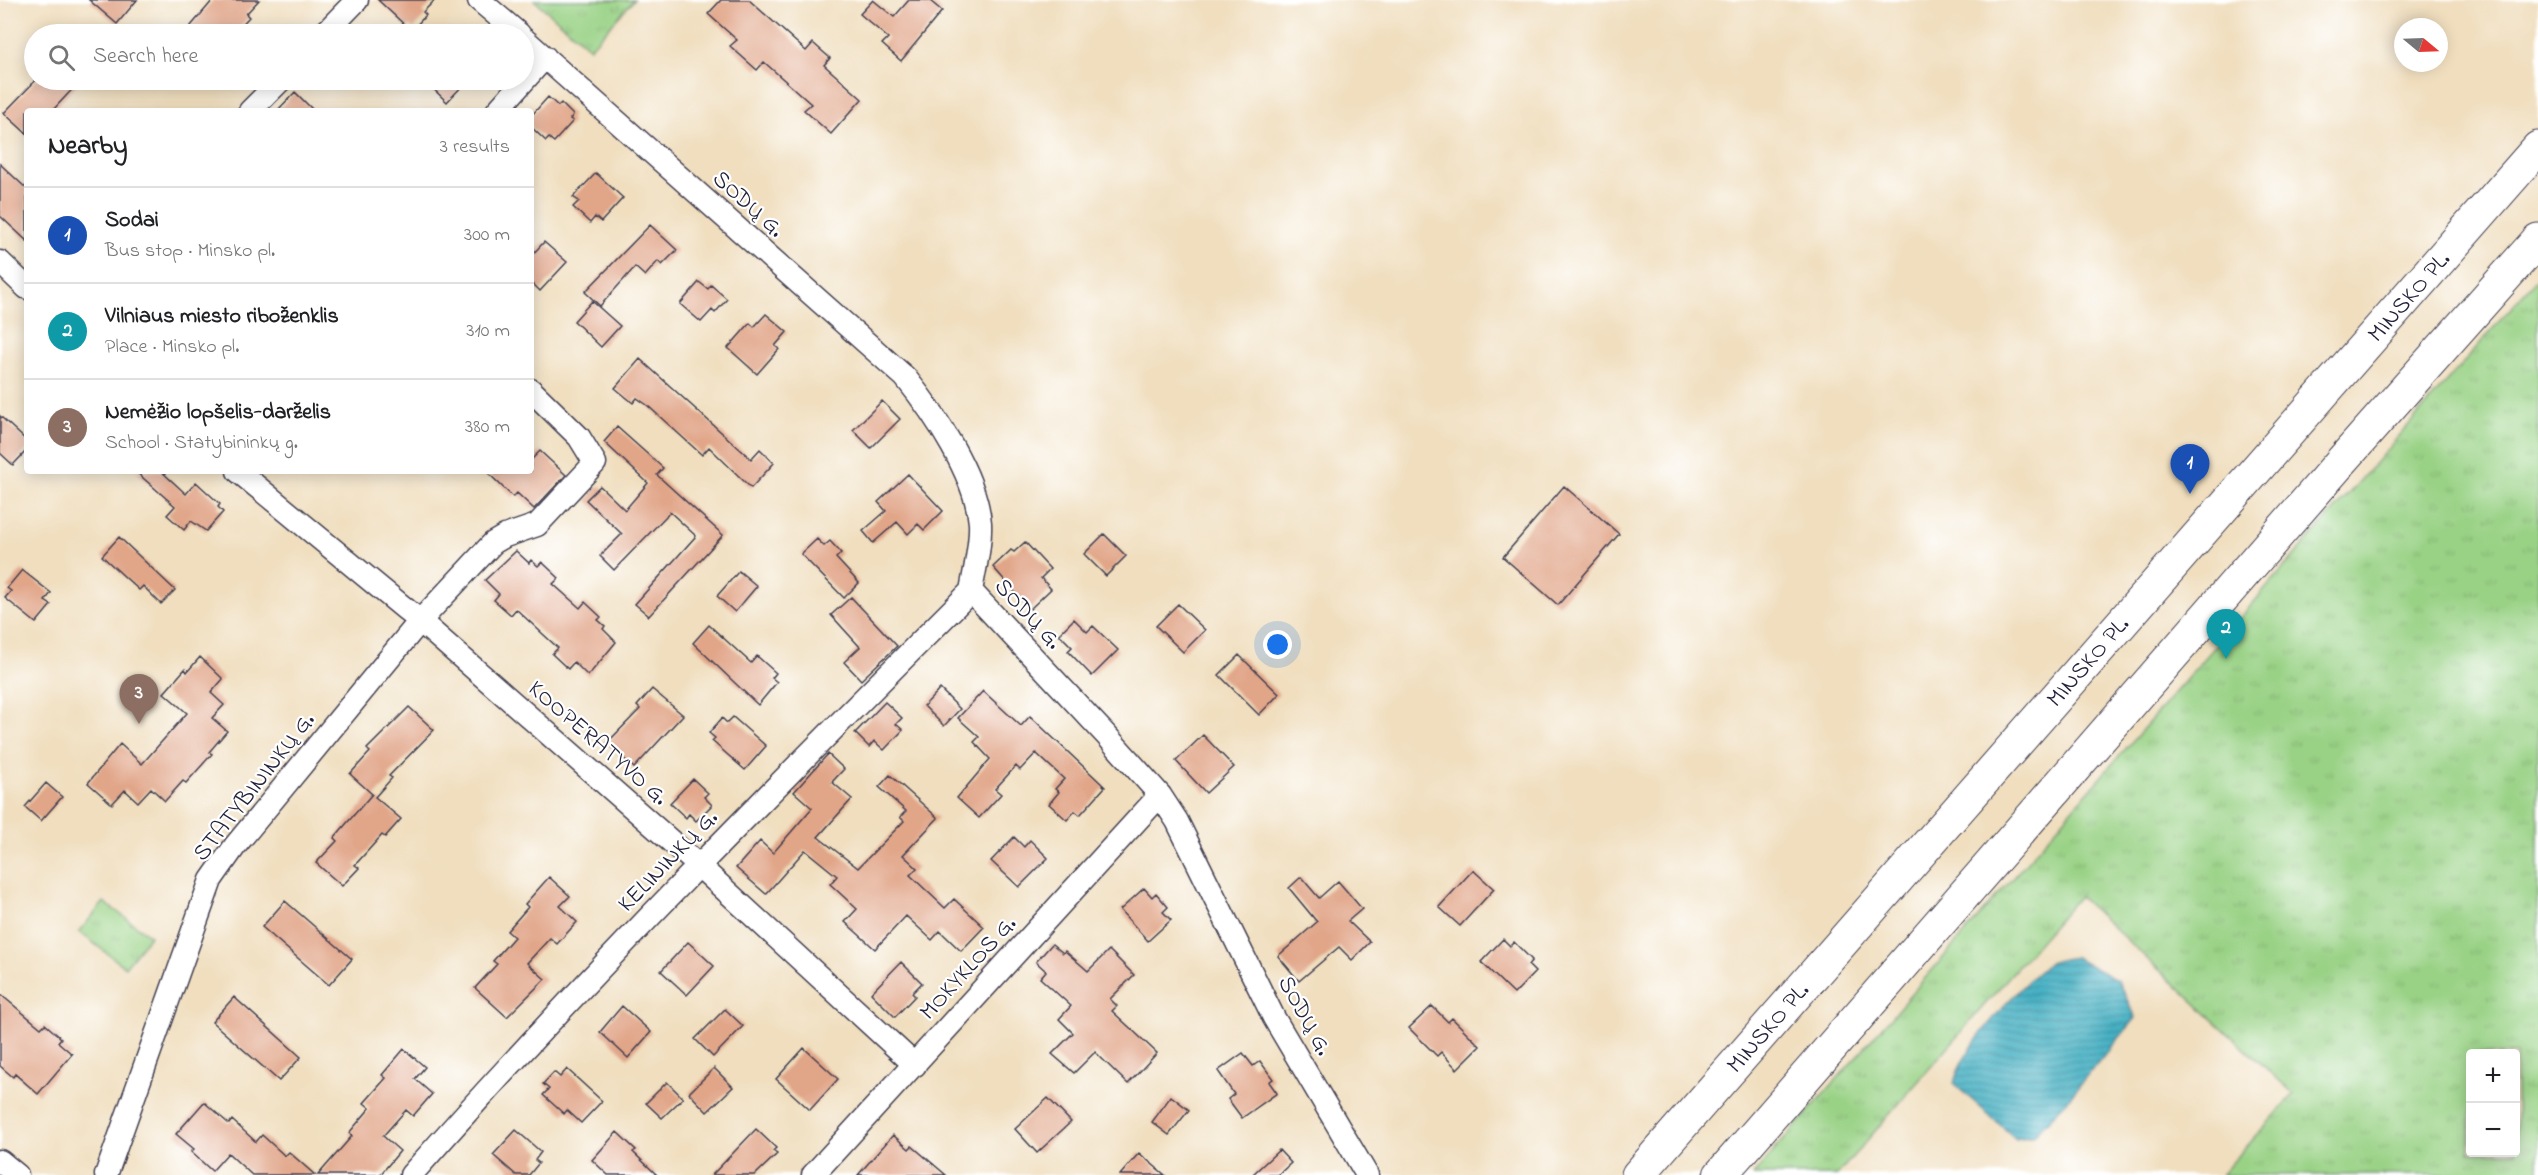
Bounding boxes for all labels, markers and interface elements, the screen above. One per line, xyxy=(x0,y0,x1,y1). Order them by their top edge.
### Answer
north arrow xyxy=(2394,18,2448,72)
search box xyxy=(24,24,534,90)
icon: search xyxy=(45,41,78,74)
text: Search here xyxy=(93,41,198,73)
text: Nearby xyxy=(48,128,127,166)
text: 3 results xyxy=(440,133,510,162)
street label: SODŲ G. xyxy=(703,163,791,247)
text: Sodai xyxy=(105,205,159,237)
text: 1 xyxy=(64,221,71,250)
text: 300 m xyxy=(464,221,510,250)
text: Bus stop · Minsko pl. xyxy=(105,237,275,266)
street label: MINSKO PL. xyxy=(2360,244,2460,351)
text: Vilniaus miesto riboženklis xyxy=(105,301,339,333)
text: 2 xyxy=(63,317,72,346)
text: 310 m xyxy=(466,317,510,346)
text: Place · Minsko pl. xyxy=(105,333,239,362)
text: Nemėžio lopšelis-darželis xyxy=(105,397,331,429)
text: 3 xyxy=(63,413,72,442)
text: 380 m xyxy=(465,413,510,442)
text: School · Statybininkų g. xyxy=(105,429,298,458)
pin: 1 xyxy=(2170,444,2210,494)
street label: SODŲ G. xyxy=(985,571,1070,658)
street label: MINSKO PL. xyxy=(2039,609,2139,716)
pin: 2 xyxy=(2206,610,2246,659)
your location xyxy=(1263,630,1292,659)
street label: KOOPERATYVO G. xyxy=(519,673,675,815)
pin: 3 xyxy=(120,674,158,724)
street label: STATYBININKŲ G. xyxy=(185,705,325,870)
street label: KELININKŲ G. xyxy=(611,802,727,921)
street label: MOKYKLOS G. xyxy=(912,908,1026,1029)
street label: SODŲ G. xyxy=(1268,970,1340,1063)
street label: MINSKO PL. xyxy=(1719,975,1819,1082)
map controls xyxy=(2466,1049,2520,1157)
button: + xyxy=(2466,1049,2520,1103)
button: − xyxy=(2466,1103,2520,1157)

